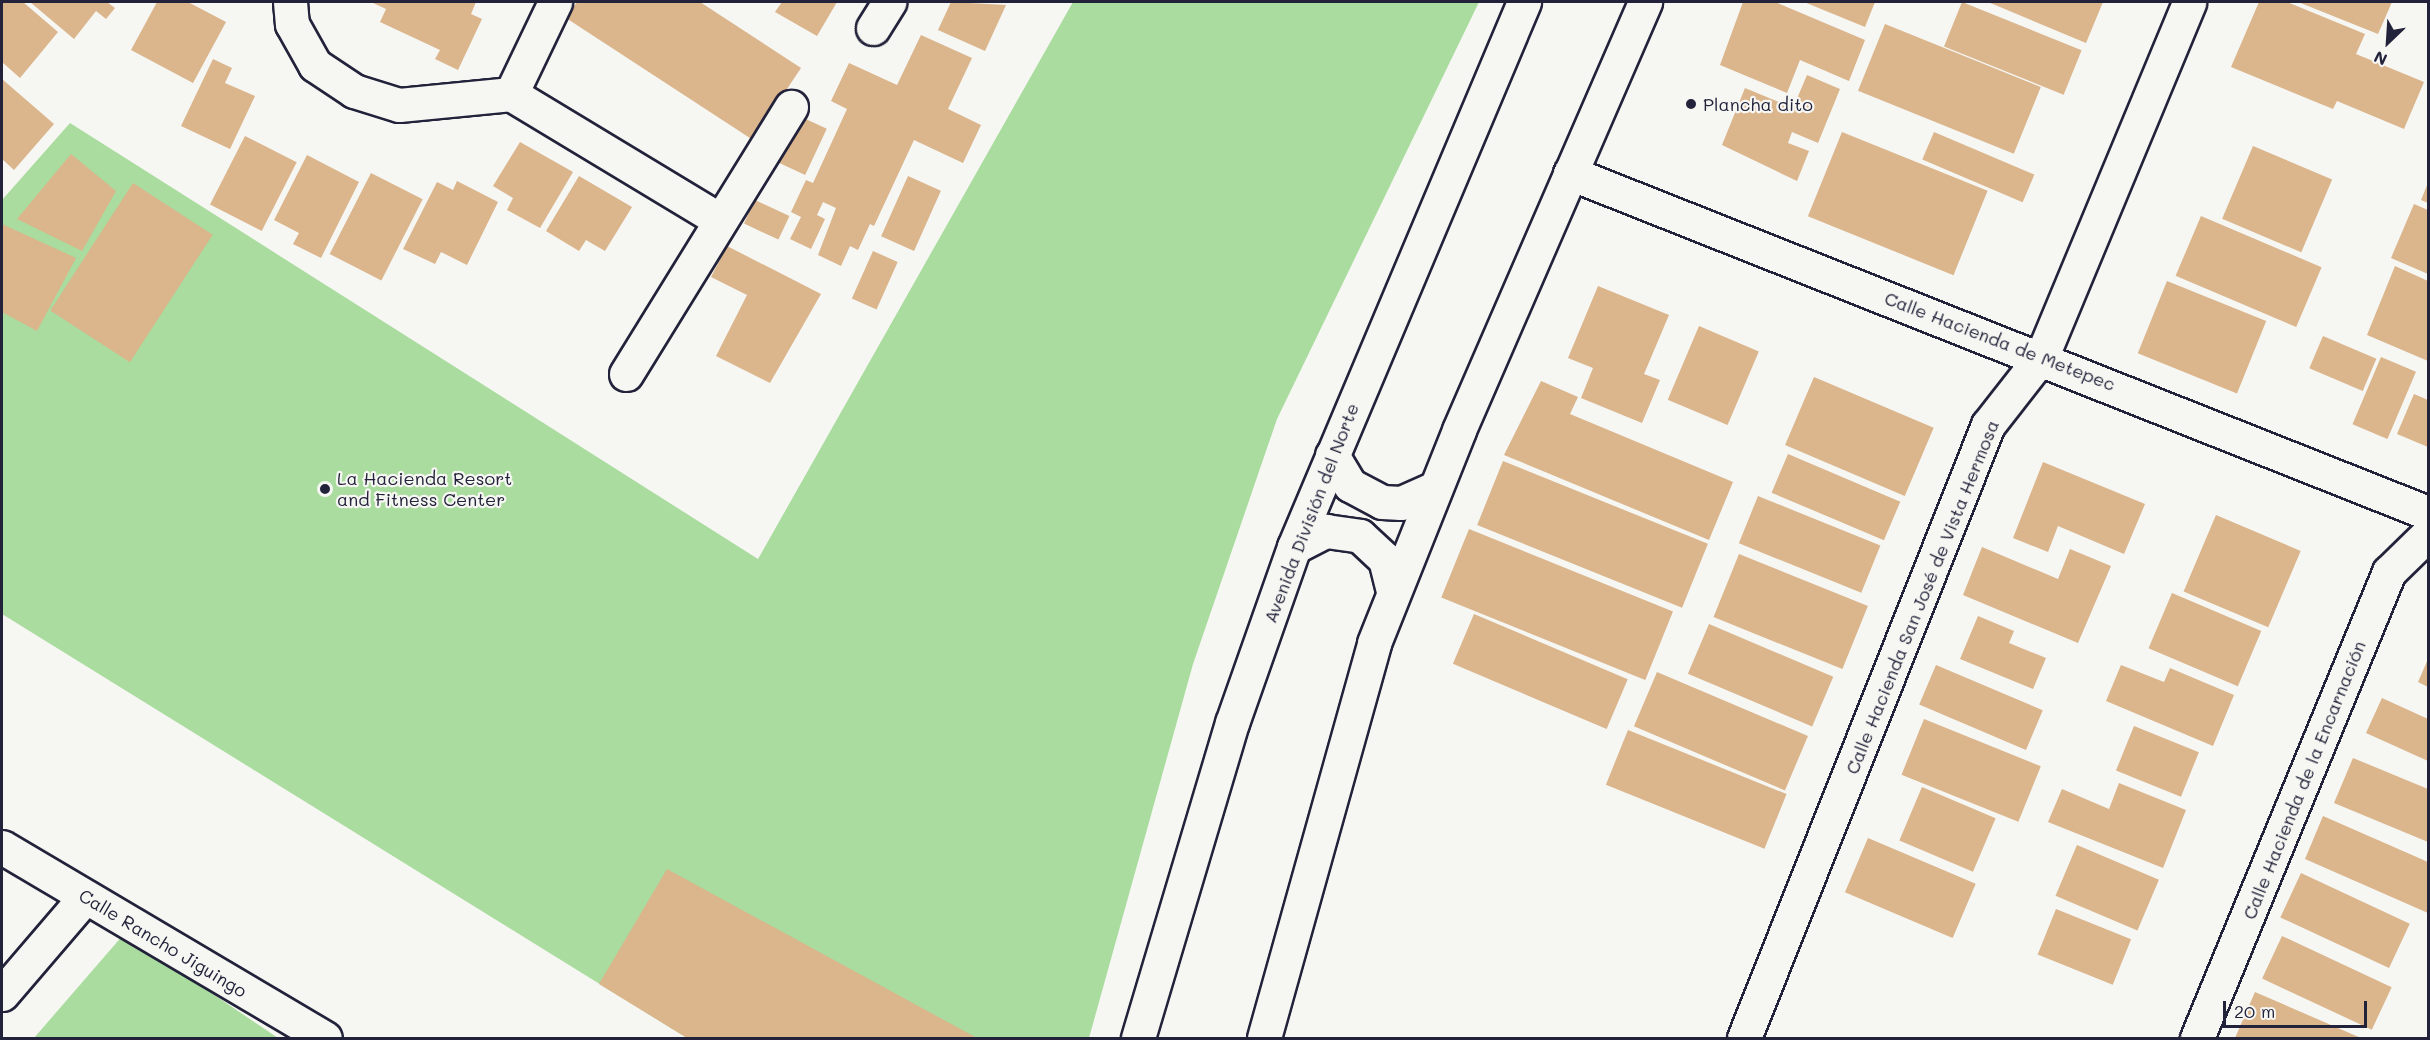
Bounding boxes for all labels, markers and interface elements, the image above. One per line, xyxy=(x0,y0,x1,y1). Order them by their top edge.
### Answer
north arrow xyxy=(2358,12,2418,72)
text: N xyxy=(2370,47,2390,71)
place label: Plancha dito xyxy=(1703,93,1813,115)
marker: Plancha dito xyxy=(1684,97,1698,111)
street label: Calle Hacienda de Metepec xyxy=(1882,287,2118,395)
street label: Avenida División del Norte xyxy=(1259,400,1363,626)
street label: Calle Hacienda San José de Vista Hermosa xyxy=(1841,417,2003,777)
place label: La Hacienda Resort and Fitness Center xyxy=(337,468,512,510)
marker: La Hacienda Resort and Fitness Center xyxy=(318,482,332,496)
street label: Calle Hacienda de la Encarnación xyxy=(2238,638,2370,922)
street label: Calle Rancho Jiguingo xyxy=(75,884,251,1002)
scale bar xyxy=(2226,989,2370,1027)
text: 20 m xyxy=(2234,999,2275,1023)

